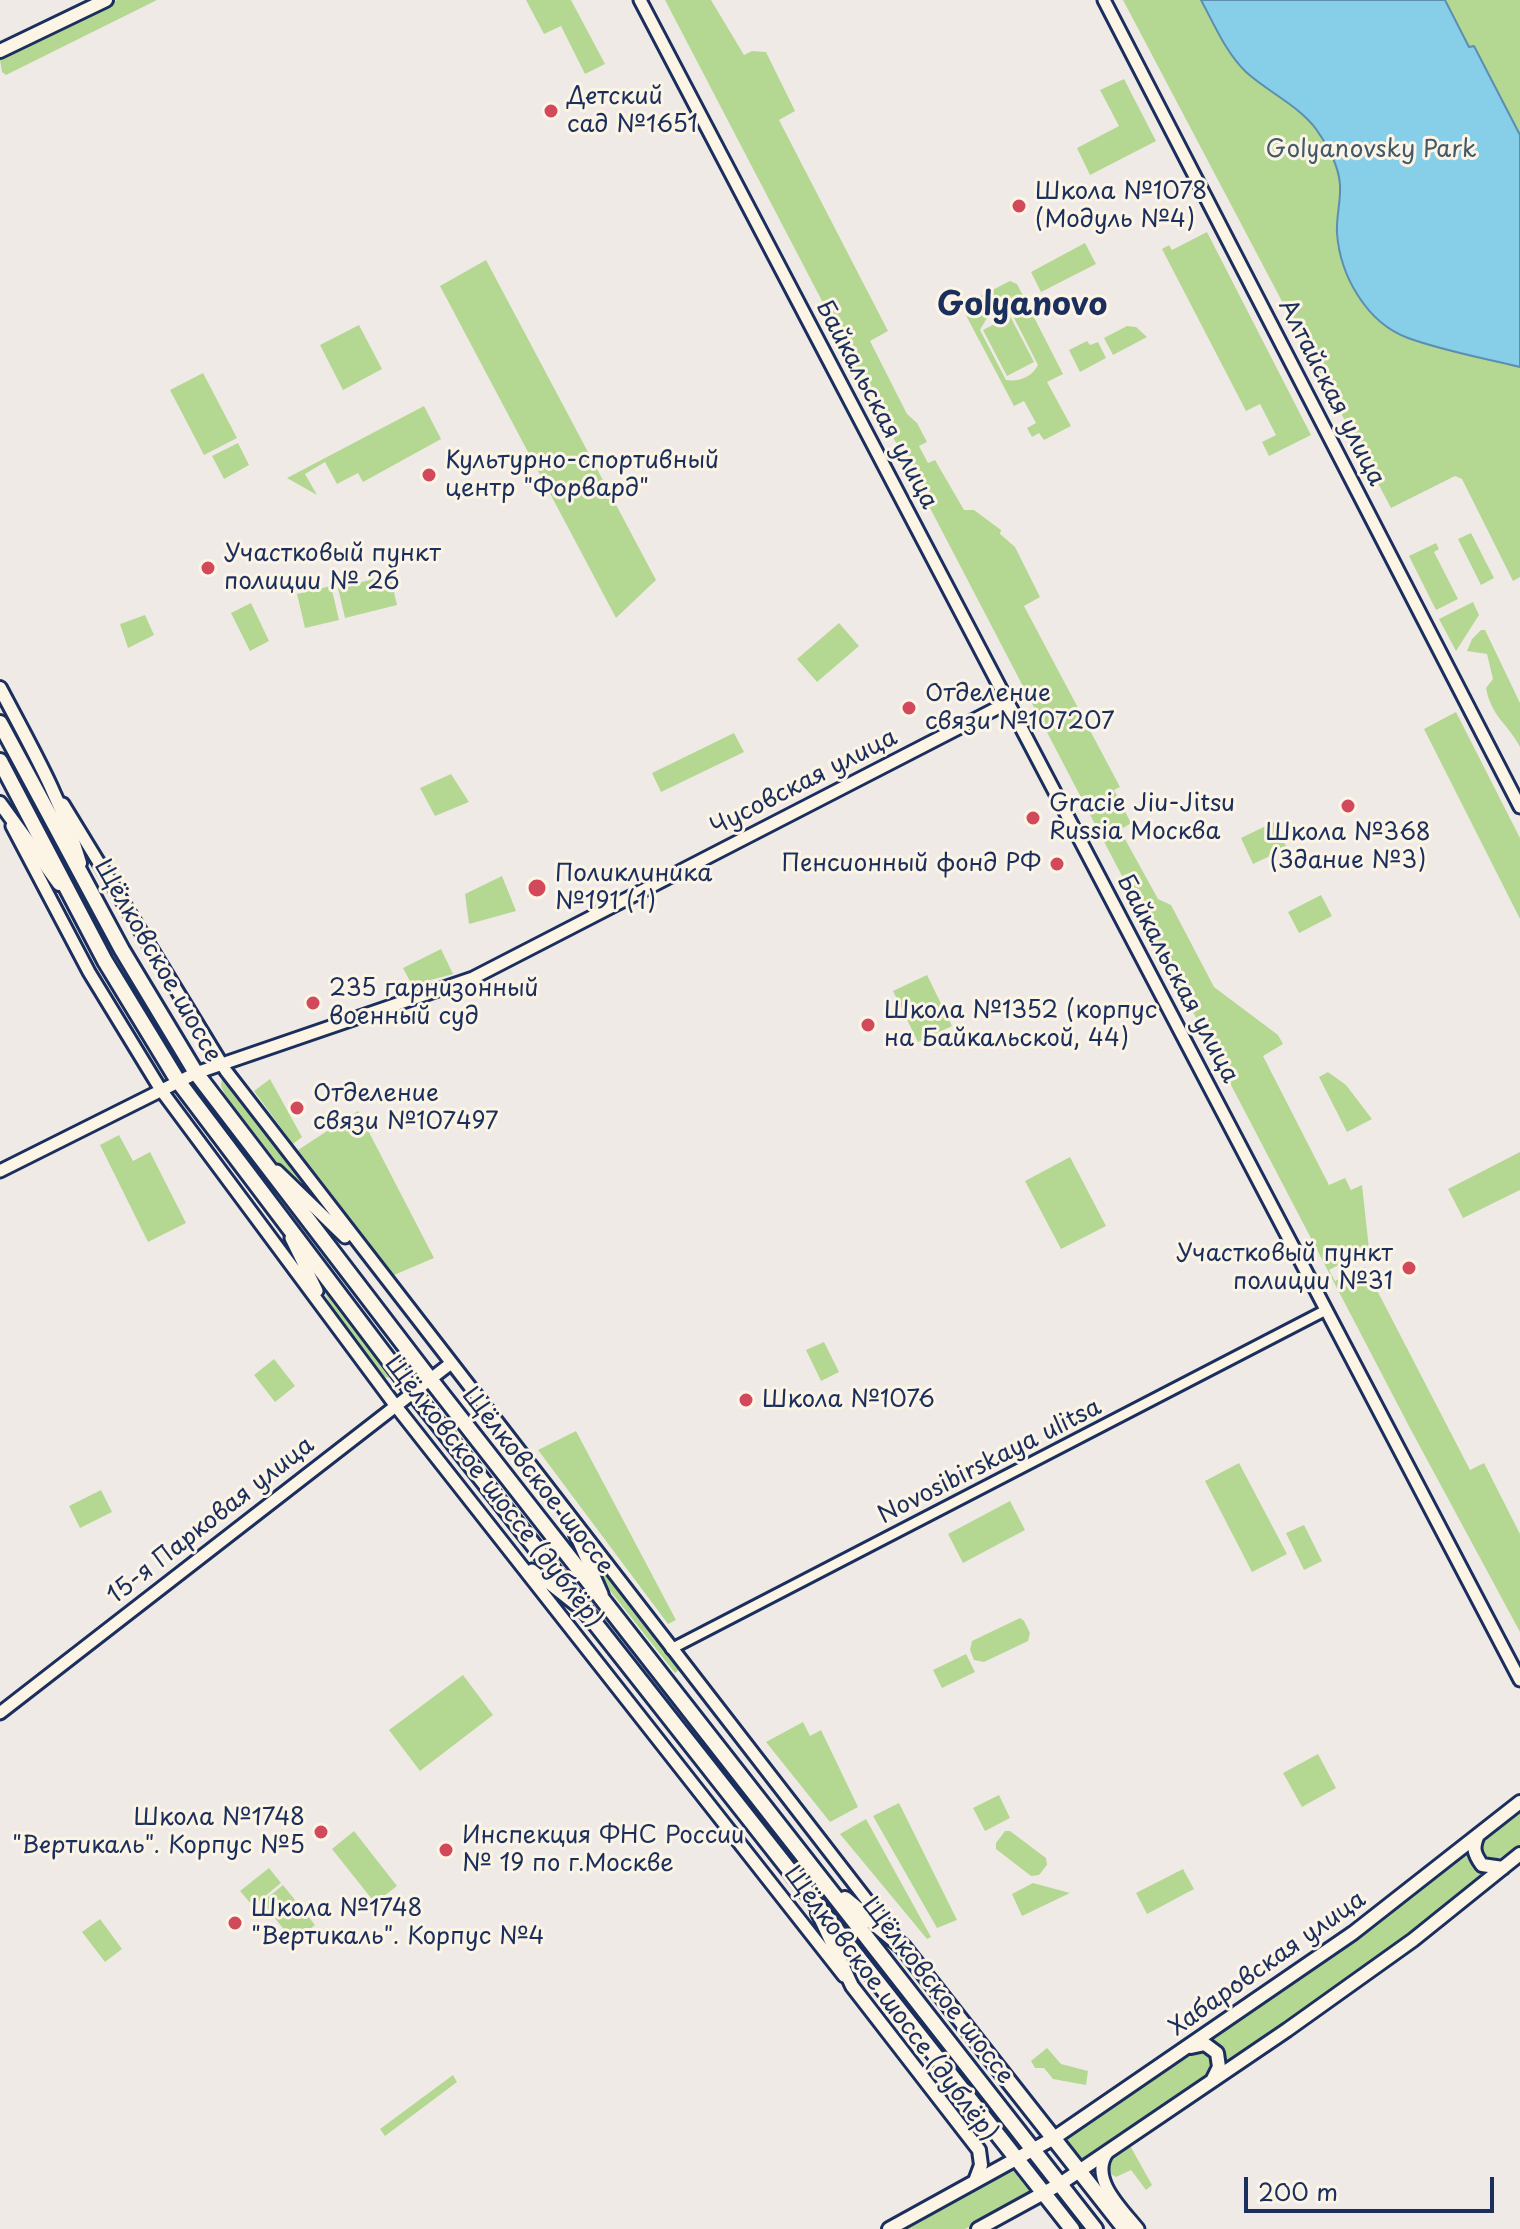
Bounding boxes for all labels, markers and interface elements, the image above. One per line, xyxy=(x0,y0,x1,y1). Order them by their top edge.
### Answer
place label: Детский сад №1651 xyxy=(567,83,698,139)
marker: Детский сад №1651 xyxy=(542,102,560,120)
park label: Golyanovsky Park xyxy=(1265,136,1477,164)
place label: Школа №1078 (Модуль №4) xyxy=(1035,178,1207,234)
marker: Школа №1078 (Модуль №4) xyxy=(1010,197,1028,215)
district label: Golyanovo xyxy=(937,287,1107,325)
street label: Алтайская улица xyxy=(1272,295,1390,491)
street label: Байкальская улица xyxy=(809,296,943,514)
place label: Культурно-спортивный центр "Форвард" xyxy=(445,447,719,503)
marker: Культурно-спортивный центр "Форвард" xyxy=(420,466,438,484)
place label: Участковый пункт полиции № 26 xyxy=(224,540,441,596)
marker: Участковый пункт полиции № 26 xyxy=(199,559,217,577)
place label: Отделение связи №107207 xyxy=(925,680,1115,736)
marker: Отделение связи №107207 xyxy=(900,699,918,717)
street label: Чусовская улица xyxy=(706,723,902,843)
place label: Gracie Jiu-Jitsu Russia Москва xyxy=(1049,790,1235,846)
marker: Школа №368 (Здание №3) xyxy=(1339,797,1357,815)
marker: Gracie Jiu-Jitsu Russia Москва xyxy=(1024,809,1042,827)
place label: Школа №368 (Здание №3) xyxy=(1265,819,1431,875)
place label: Пенсионный фонд РФ xyxy=(782,850,1041,878)
street label: Щёлковское шоссе xyxy=(87,854,227,1068)
marker: Пенсионный фонд РФ xyxy=(1048,855,1066,873)
place label: Поликлиника №191 (1) xyxy=(555,860,712,916)
street label: Байкальская улица xyxy=(1110,870,1244,1088)
marker: Поликлиника №191 (1) xyxy=(526,877,548,899)
place label: 235 гарнизонный военный суд xyxy=(329,975,539,1031)
marker: 235 гарнизонный военный суд xyxy=(304,994,322,1012)
place label: Школа №1352 (корпус на Байкальской, 44) xyxy=(884,997,1157,1053)
marker: Школа №1352 (корпус на Байкальской, 44) xyxy=(859,1016,877,1034)
place label: Отделение связи №107497 xyxy=(313,1080,499,1136)
marker: Отделение связи №107497 xyxy=(288,1099,306,1117)
place label: Участковый пункт полиции №31 xyxy=(1176,1240,1393,1296)
marker: Участковый пункт полиции №31 xyxy=(1400,1259,1418,1277)
street label: Щёлковское шоссе (дублёр) xyxy=(378,1350,608,1634)
street label: Щёлковское шоссе xyxy=(455,1382,619,1580)
place label: Школа №1076 xyxy=(762,1386,935,1414)
marker: Школа №1076 xyxy=(737,1391,755,1409)
street label: Novosibirskaya ulitsa xyxy=(874,1393,1106,1531)
street label: 15-я Парковая улица xyxy=(102,1431,320,1611)
place label: Школа №1748 "Вертикаль". Корпус №5 xyxy=(12,1804,305,1860)
place label: Инспекция ФНС России № 19 по г.Москве xyxy=(462,1822,744,1878)
marker: Школа №1748 "Вертикаль". Корпус №5 xyxy=(312,1823,330,1841)
marker: Инспекция ФНС России № 19 по г.Москве xyxy=(437,1841,455,1859)
street label: Щёлковское шоссе (дублёр) xyxy=(777,1861,1003,2147)
street label: Хабаровская улица xyxy=(1164,1885,1372,2043)
street label: Щёлковское шоссе xyxy=(855,1892,1019,2090)
place label: Школа №1748 "Вертикаль". Корпус №4 xyxy=(251,1895,544,1951)
marker: Школа №1748 "Вертикаль". Корпус №4 xyxy=(226,1914,244,1932)
scale bar xyxy=(1248,2161,1498,2211)
text: 200 m xyxy=(1258,2173,1338,2209)

